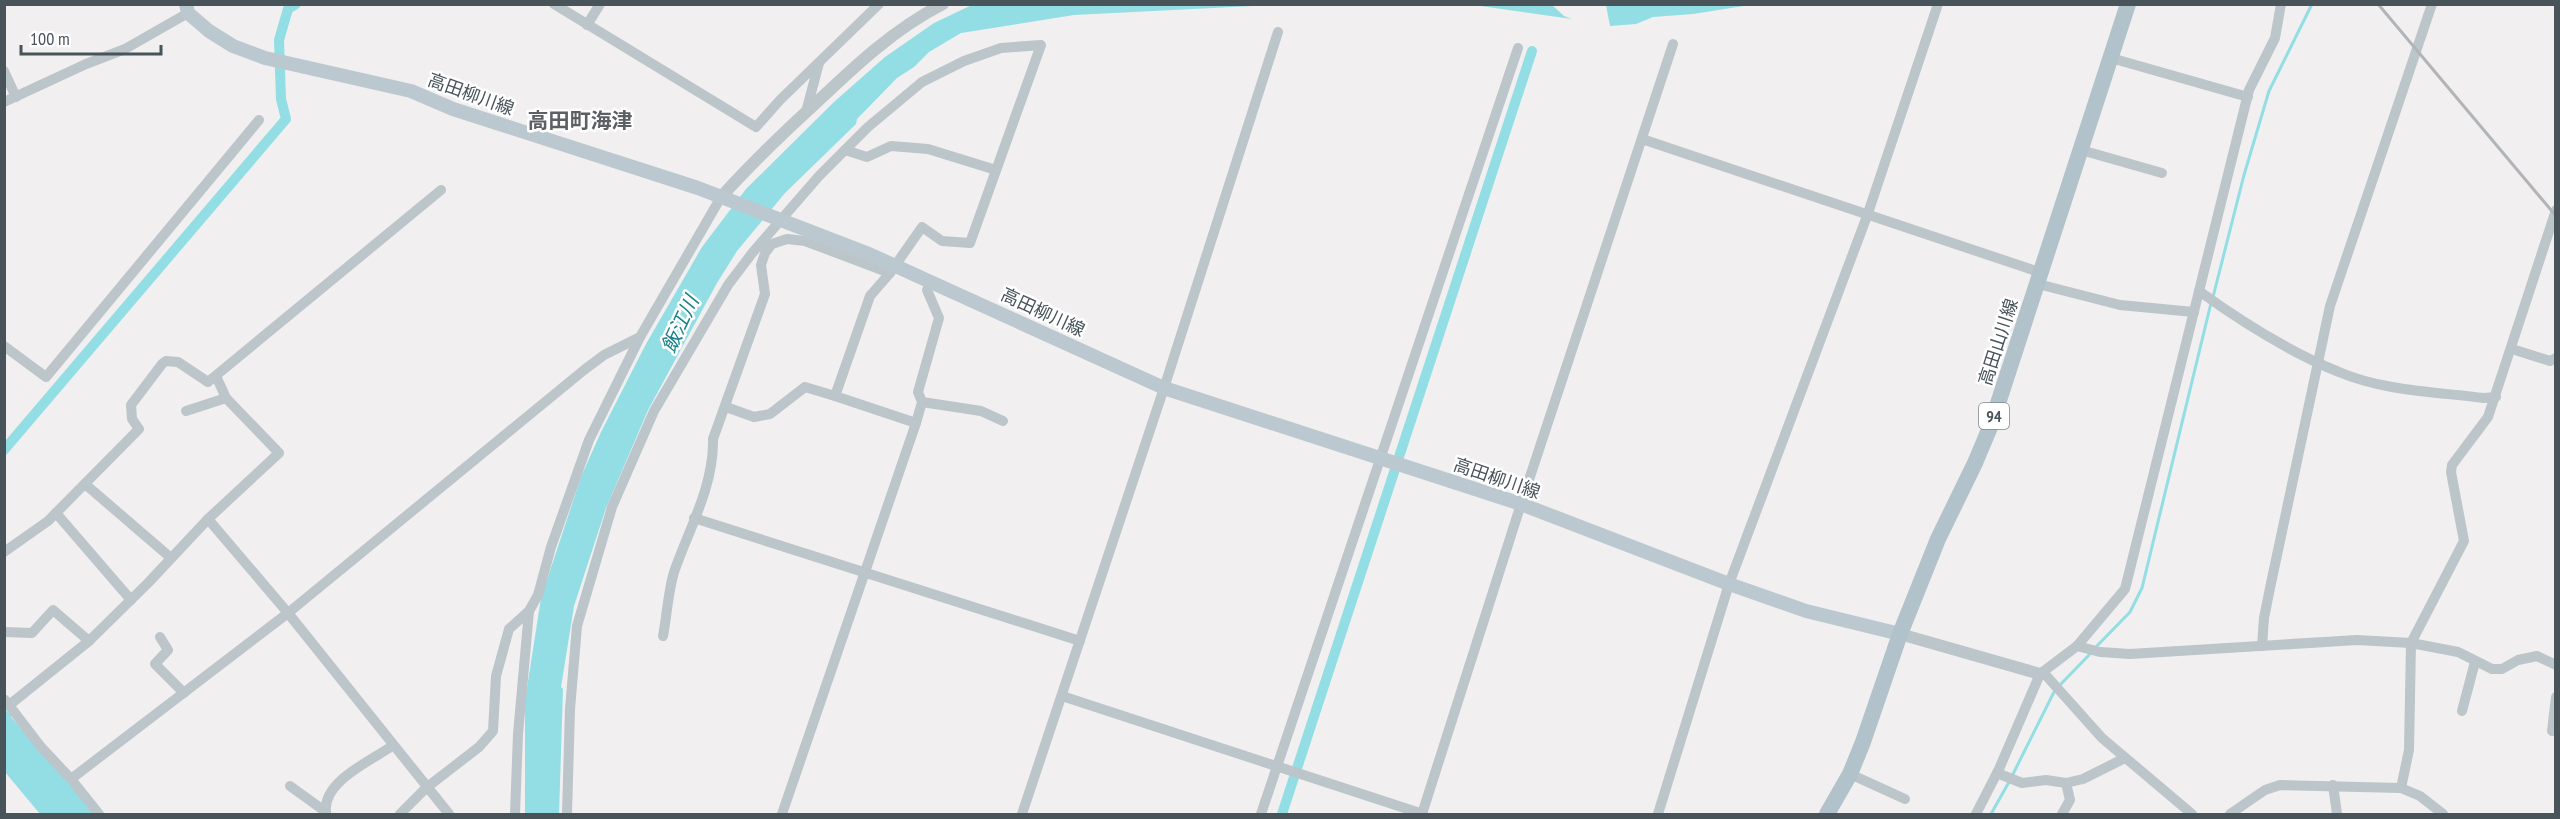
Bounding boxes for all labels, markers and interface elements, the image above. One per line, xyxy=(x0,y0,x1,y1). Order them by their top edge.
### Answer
scale bar xyxy=(21,18,160,56)
text: 100 m xyxy=(30,27,70,50)
street label: 高田柳川線 xyxy=(425,68,517,120)
district label: 高田町海津 xyxy=(528,107,633,134)
street label: 高田柳川線 xyxy=(997,283,1089,341)
water label: 飯江川 xyxy=(656,290,705,357)
street label: 高田山川線 xyxy=(1973,296,2023,388)
road number: 94 xyxy=(1979,403,2009,429)
street label: 高田柳川線 xyxy=(1451,452,1543,504)

